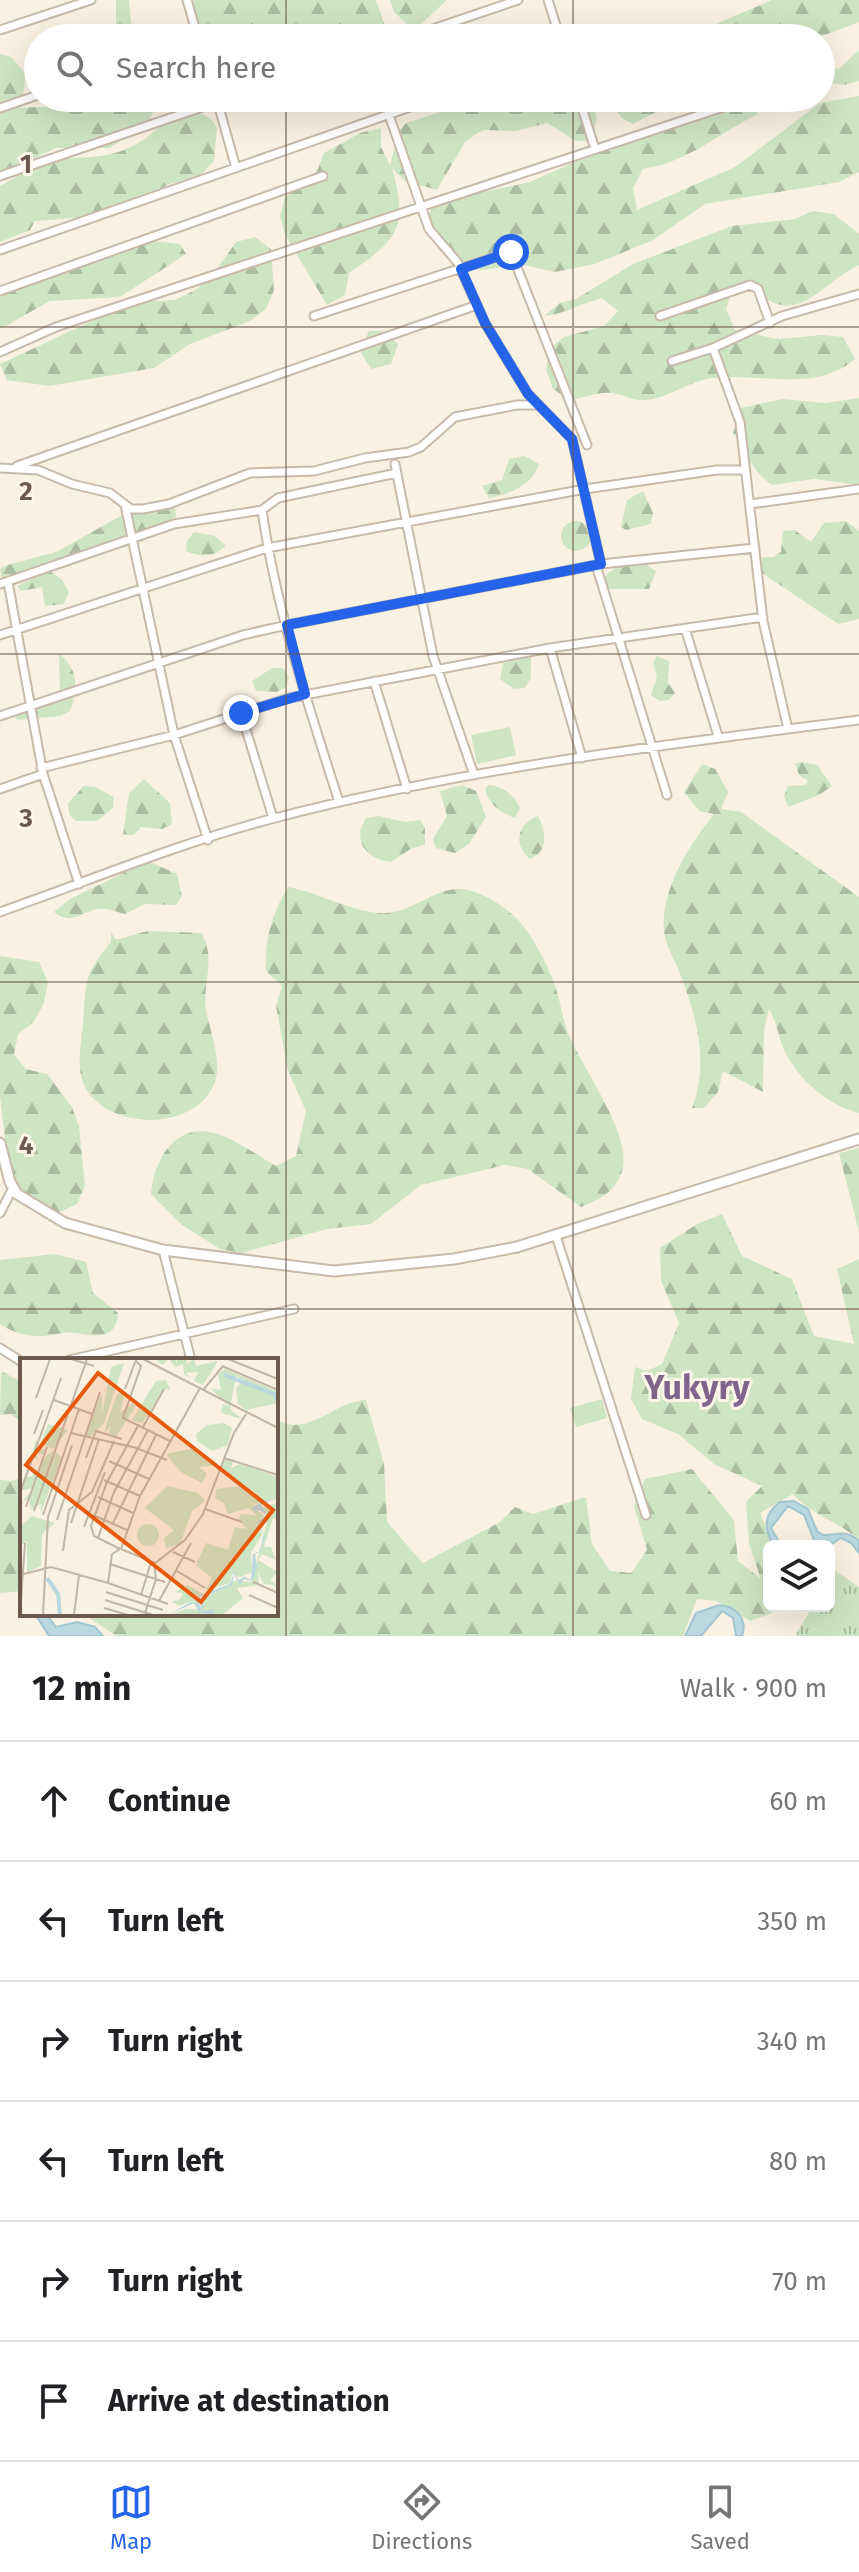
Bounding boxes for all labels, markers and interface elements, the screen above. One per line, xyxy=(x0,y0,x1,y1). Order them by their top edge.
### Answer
search box xyxy=(24,24,835,112)
icon: search xyxy=(52,46,96,90)
text: Search here xyxy=(116,50,276,86)
text: 1 xyxy=(20,149,32,180)
route start xyxy=(493,234,529,270)
text: 2 xyxy=(19,476,33,507)
route end xyxy=(223,695,259,731)
text: 3 xyxy=(18,803,33,834)
text: 4 xyxy=(19,1130,34,1161)
inset map xyxy=(20,1358,278,1616)
district label: Yukyry xyxy=(643,1367,750,1408)
map controls xyxy=(763,1540,835,1612)
button: layers xyxy=(763,1540,835,1612)
text: 12 min xyxy=(32,1668,131,1709)
text: Walk · 900 m xyxy=(680,1673,827,1704)
icon: ahead xyxy=(32,1779,76,1823)
text: Continue xyxy=(108,1783,231,1819)
text: 60 m xyxy=(769,1786,827,1817)
icon: left xyxy=(32,1899,76,1943)
text: Turn left xyxy=(108,1903,224,1939)
text: 350 m xyxy=(757,1906,827,1937)
icon: right xyxy=(32,2019,76,2063)
text: Turn right xyxy=(108,2023,243,2059)
text: 340 m xyxy=(757,2026,827,2057)
icon: left xyxy=(32,2139,76,2183)
text: Turn left xyxy=(108,2143,224,2179)
text: 80 m xyxy=(769,2146,827,2177)
icon: right xyxy=(32,2259,76,2303)
text: Turn right xyxy=(108,2263,243,2299)
text: 70 m xyxy=(772,2266,827,2297)
icon: arrive xyxy=(32,2379,76,2423)
text: Arrive at destination xyxy=(108,2383,390,2419)
tab: Map xyxy=(109,2480,153,2555)
tab: Directions xyxy=(371,2480,472,2555)
tab: Saved xyxy=(690,2480,750,2555)

